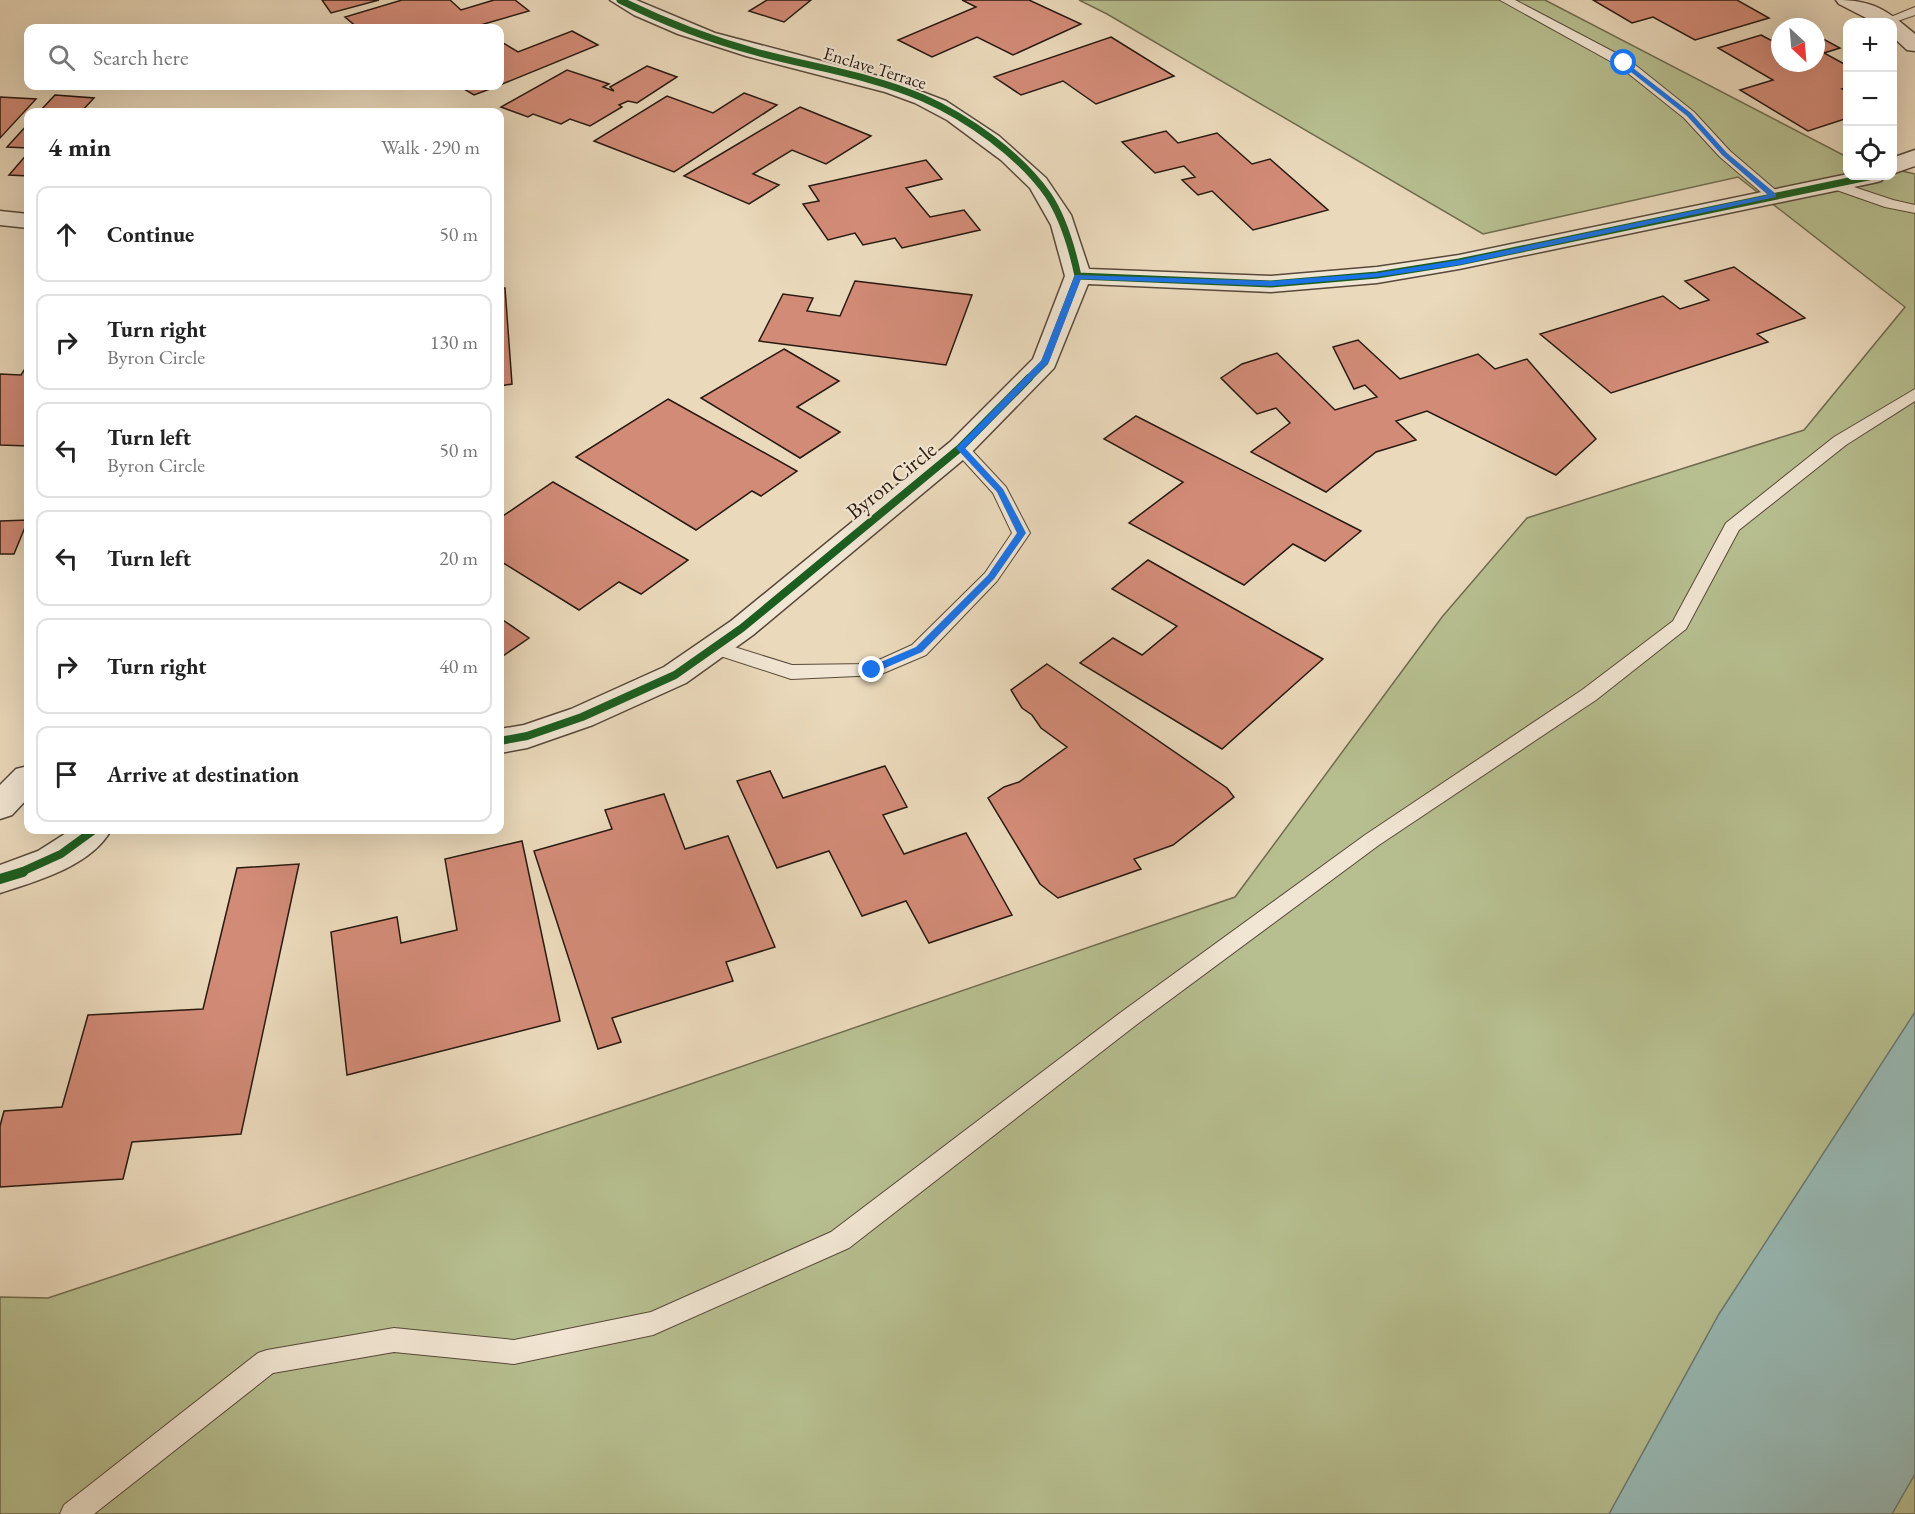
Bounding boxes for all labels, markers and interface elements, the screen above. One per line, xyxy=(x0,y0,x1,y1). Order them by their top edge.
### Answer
north arrow xyxy=(1771,18,1825,72)
map controls xyxy=(1843,18,1897,180)
button: + xyxy=(1843,18,1897,72)
search box xyxy=(24,24,504,90)
icon: search xyxy=(45,41,78,74)
street label: Enclave Terrace xyxy=(821,41,929,94)
text: Search here xyxy=(93,43,188,72)
route start xyxy=(1610,49,1636,75)
button: − xyxy=(1843,72,1897,126)
button: locate xyxy=(1843,126,1897,180)
text: 4 min xyxy=(48,130,111,164)
text: Walk · 290 m xyxy=(381,134,480,160)
icon: ahead xyxy=(50,218,83,251)
text: Continue xyxy=(107,220,194,249)
text: 50 m xyxy=(439,221,478,247)
text: Turn right xyxy=(107,315,206,344)
icon: right xyxy=(50,326,83,359)
text: 130 m xyxy=(430,329,478,355)
text: Byron Circle xyxy=(107,344,205,370)
text: Turn left xyxy=(107,423,191,452)
icon: left xyxy=(50,434,83,467)
street label: Byron Circle xyxy=(840,435,943,526)
text: 50 m xyxy=(439,437,478,463)
text: Byron Circle xyxy=(107,452,205,478)
icon: left xyxy=(50,542,83,575)
text: Turn left xyxy=(107,544,191,573)
text: 20 m xyxy=(439,545,478,571)
icon: right xyxy=(50,650,83,683)
text: Turn right xyxy=(107,652,206,681)
text: 40 m xyxy=(439,653,478,679)
route end xyxy=(858,656,884,682)
icon: arrive xyxy=(50,758,83,791)
text: Arrive at destination xyxy=(107,760,299,789)

